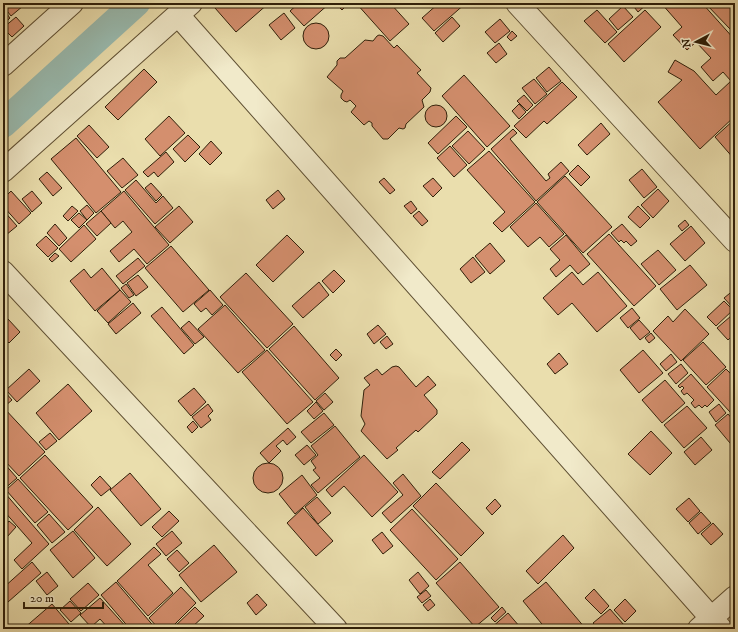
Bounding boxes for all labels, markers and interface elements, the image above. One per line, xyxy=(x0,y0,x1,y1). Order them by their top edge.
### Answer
north arrow xyxy=(676,22,716,62)
text: N xyxy=(680,38,695,48)
scale bar xyxy=(24,584,103,610)
text: 20 m xyxy=(30,591,54,606)

